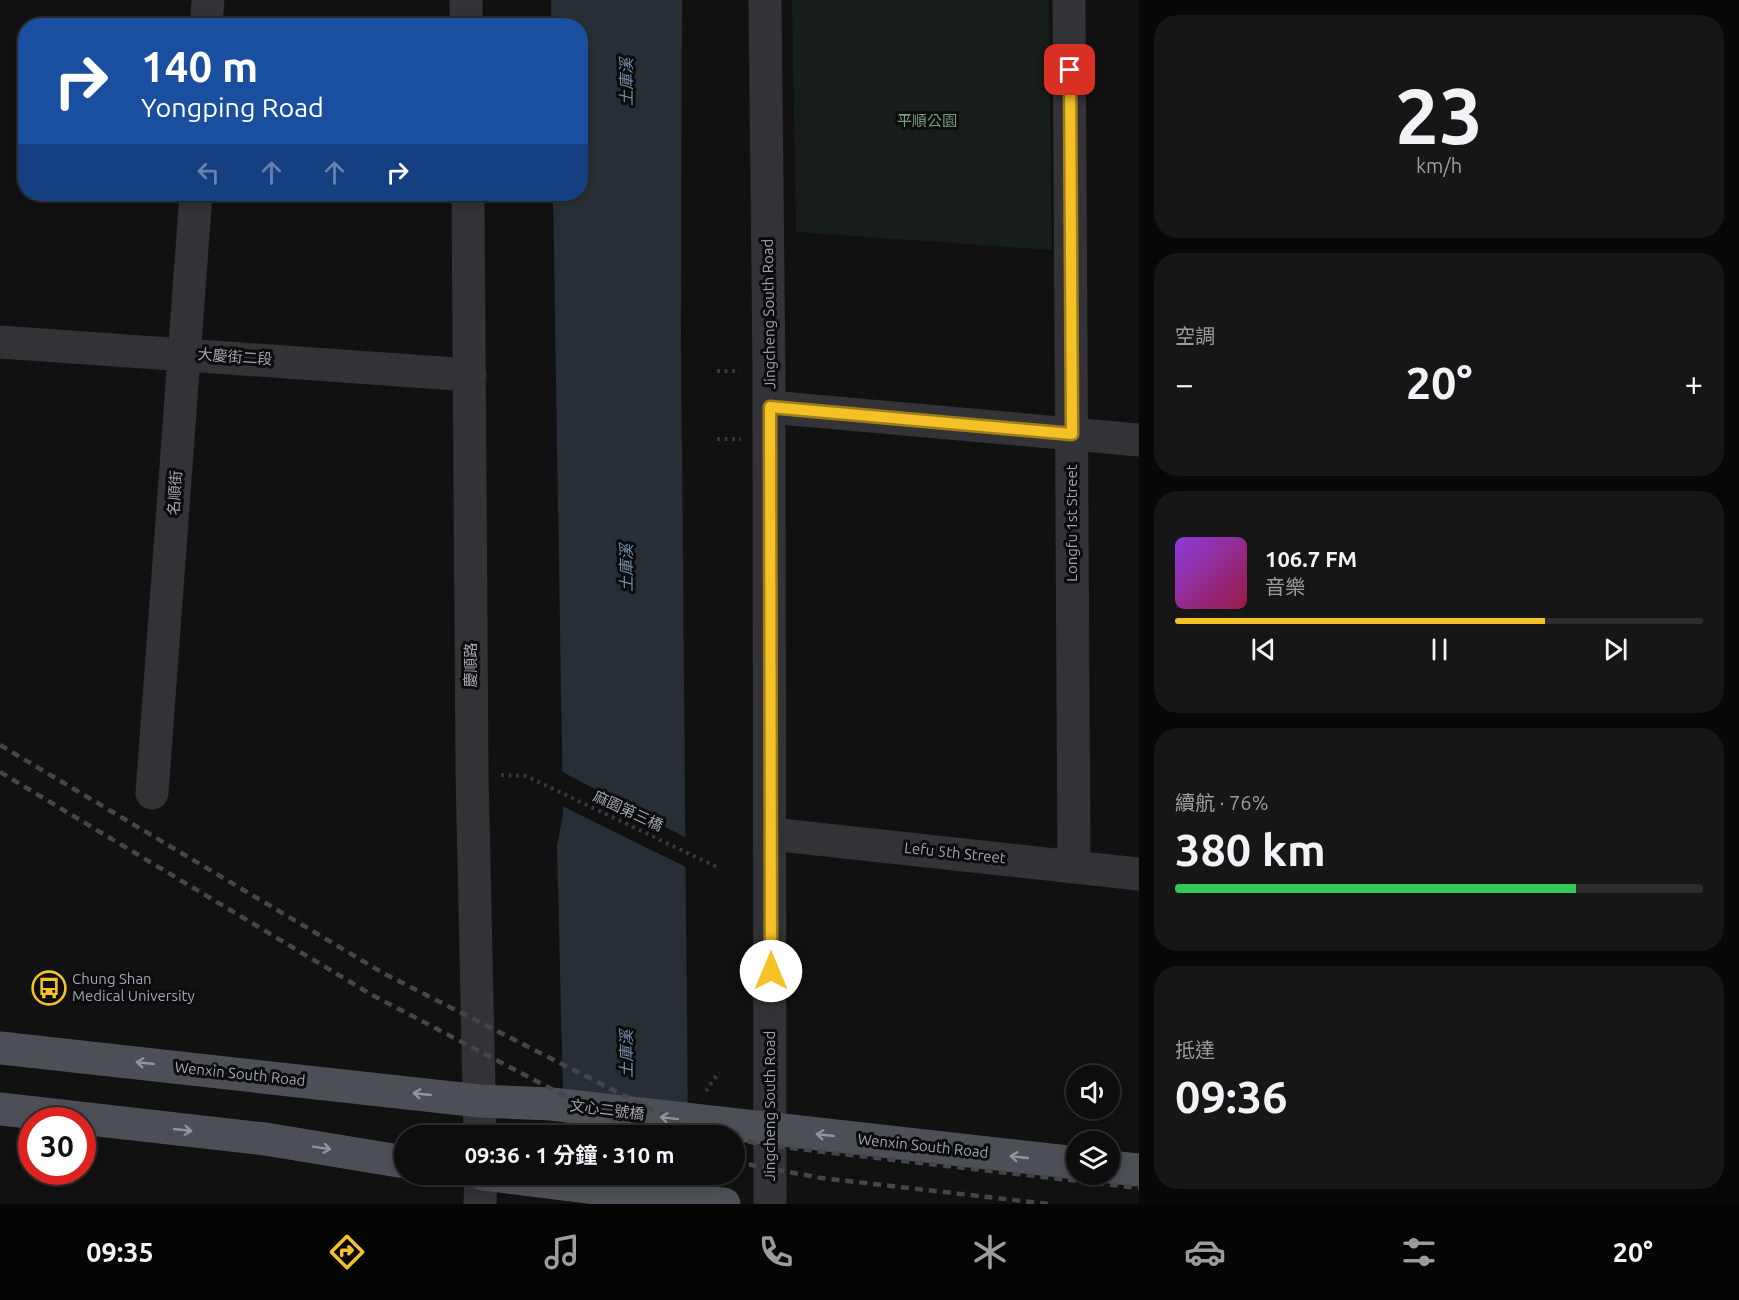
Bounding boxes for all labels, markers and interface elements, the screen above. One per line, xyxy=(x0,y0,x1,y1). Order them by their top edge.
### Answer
icon: right xyxy=(42,42,120,120)
text: 140 m xyxy=(141,43,258,90)
pin xyxy=(1044,44,1095,95)
icon: arrive xyxy=(1053,53,1086,86)
water label: 土庫溪 xyxy=(617,56,635,106)
text: 23 xyxy=(1395,71,1483,159)
text: Yongping Road xyxy=(141,92,324,122)
park label: 平順公園 xyxy=(897,112,957,129)
text: km/h xyxy=(1416,154,1462,177)
icon: left xyxy=(192,156,225,189)
icon: ahead xyxy=(255,156,288,189)
icon: ahead xyxy=(318,156,351,189)
icon: right xyxy=(381,156,414,189)
street label: Jingcheng South Road xyxy=(759,239,778,389)
text: 空調 xyxy=(1175,324,1215,347)
street label: 大慶街二段 xyxy=(197,345,273,368)
text: 20° xyxy=(1406,357,1472,408)
text: − xyxy=(1175,365,1194,402)
text: + xyxy=(1684,365,1703,402)
street label: Longfu 1st Street xyxy=(1063,464,1080,582)
street label: 名順街 xyxy=(164,470,185,516)
water label: 土庫溪 xyxy=(617,542,635,592)
text: 106.7 FM xyxy=(1265,546,1357,571)
text: 音樂 xyxy=(1265,575,1305,598)
icon: previous xyxy=(1247,633,1280,666)
icon: pause xyxy=(1423,633,1456,666)
icon: next xyxy=(1599,633,1632,666)
street label: 慶順路 xyxy=(462,642,479,688)
street label: 麻園第三橋 xyxy=(591,787,666,834)
text: 續航 · 76% xyxy=(1175,791,1268,814)
text: 380 km xyxy=(1175,824,1326,875)
street label: Lefu 5th Street xyxy=(904,839,1007,866)
position arrow xyxy=(739,939,803,1003)
bus stop icon: Chung Shan Medical University xyxy=(31,970,67,1006)
place label: Chung Shan Medical University xyxy=(72,970,195,1004)
water label: 土庫溪 xyxy=(617,1028,635,1078)
street label: Jingcheng South Road xyxy=(761,1031,778,1181)
text: 抵達 xyxy=(1175,1038,1215,1061)
one-way arrow xyxy=(135,1058,155,1069)
street label: Wenxin South Road xyxy=(174,1058,306,1089)
map controls xyxy=(1066,1065,1120,1185)
button: sound xyxy=(1066,1065,1120,1119)
text: 09:36 xyxy=(1175,1071,1288,1122)
one-way arrow xyxy=(412,1088,432,1099)
street label: 文心二號橋 xyxy=(569,1096,645,1123)
speed limit sign: 30 xyxy=(18,1107,96,1185)
one-way arrow xyxy=(659,1112,679,1123)
one-way arrow xyxy=(173,1125,193,1136)
one-way arrow xyxy=(816,1130,835,1141)
street label: Wenxin South Road xyxy=(857,1130,989,1161)
button: layers xyxy=(1066,1131,1120,1185)
text: 09:36 · 1 分鐘 · 310 m xyxy=(465,1142,674,1167)
one-way arrow xyxy=(312,1143,332,1154)
one-way arrow xyxy=(1009,1151,1029,1162)
icon: directions xyxy=(326,1231,368,1273)
icon: music xyxy=(541,1231,583,1273)
icon: phone xyxy=(755,1231,797,1273)
icon: climate xyxy=(969,1231,1011,1273)
icon: car xyxy=(1184,1231,1226,1273)
icon: filters xyxy=(1398,1231,1440,1273)
text: 09:35 xyxy=(86,1237,154,1267)
text: 20° xyxy=(1613,1237,1653,1267)

